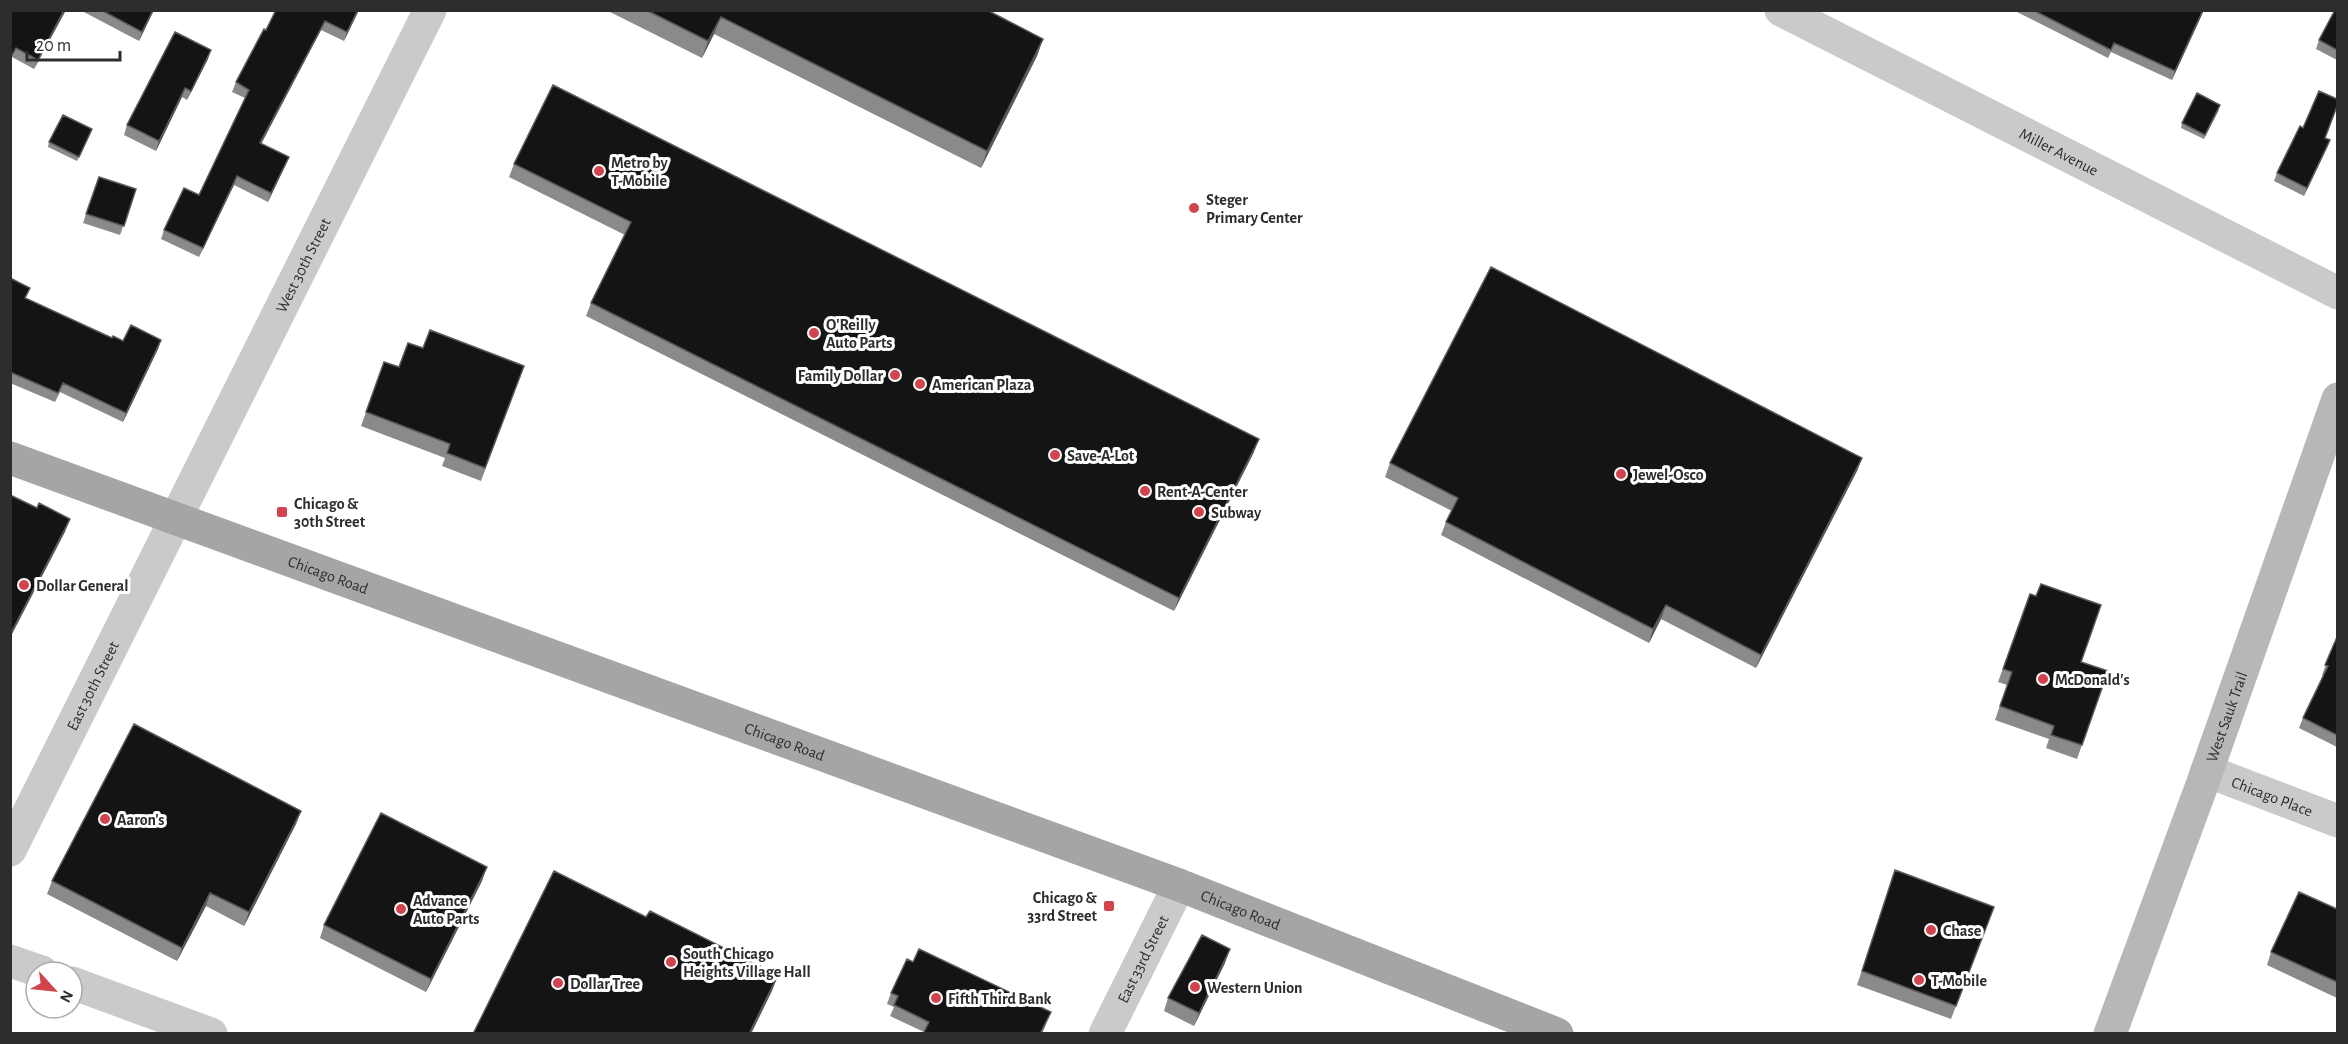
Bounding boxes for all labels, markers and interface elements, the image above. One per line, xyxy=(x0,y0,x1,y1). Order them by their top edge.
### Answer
scale bar xyxy=(27,24,120,62)
text: 20 m xyxy=(36,37,71,55)
street label: Miller Avenue xyxy=(2017,126,2101,179)
place label: Metro by T-Mobile xyxy=(611,155,669,189)
marker: Metro by T-Mobile xyxy=(592,164,606,178)
place label: Steger Primary Center xyxy=(1206,192,1303,227)
marker: Steger Primary Center xyxy=(1187,201,1201,215)
street label: West 30th Street xyxy=(273,216,334,315)
place label: O'Reilly Auto Parts xyxy=(826,317,893,351)
marker: O'Reilly Auto Parts xyxy=(807,326,821,340)
place label: Family Dollar xyxy=(798,368,883,385)
marker: Family Dollar xyxy=(888,368,902,382)
marker: American Plaza xyxy=(913,377,927,391)
place label: American Plaza xyxy=(932,377,1032,393)
marker: Save-A-Lot xyxy=(1048,448,1062,462)
place label: Save-A-Lot xyxy=(1067,448,1135,464)
marker: Jewel-Osco xyxy=(1614,467,1628,481)
place label: Jewel-Osco xyxy=(1633,467,1704,483)
marker: Rent-A-Center xyxy=(1138,484,1152,498)
place label: Rent-A-Center xyxy=(1157,484,1248,500)
place label: Chicago & 30th Street xyxy=(294,496,366,530)
marker: Chicago & 30th Street xyxy=(275,505,289,519)
marker: Subway xyxy=(1192,505,1206,519)
place label: Subway xyxy=(1211,505,1262,522)
street label: Chicago Road xyxy=(286,553,370,597)
marker: Dollar General xyxy=(17,578,31,592)
place label: Dollar General xyxy=(36,578,129,594)
street label: East 30th Street xyxy=(64,639,122,733)
street label: West Sauk Trail xyxy=(2204,670,2250,764)
marker: McDonald's xyxy=(2036,672,2050,686)
place label: McDonald's xyxy=(2055,672,2130,688)
street label: Chicago Road xyxy=(742,720,827,764)
street label: Chicago Place xyxy=(2229,774,2315,820)
marker: Aaron's xyxy=(98,812,112,826)
place label: Aaron's xyxy=(117,812,165,828)
street label: Chicago Road xyxy=(1198,887,1283,933)
place label: Chicago & 33rd Street xyxy=(1027,890,1098,924)
place label: Advance Auto Parts xyxy=(413,893,480,927)
marker: Chicago & 33rd Street xyxy=(1102,899,1116,913)
marker: Advance Auto Parts xyxy=(394,902,408,916)
street label: East 33rd Street xyxy=(1115,913,1172,1006)
marker: Chase xyxy=(1924,923,1938,937)
place label: Chase xyxy=(1943,923,1982,939)
place label: South Chicago Heights Village Hall xyxy=(683,946,811,980)
marker: South Chicago Heights Village Hall xyxy=(664,955,678,969)
north arrow xyxy=(24,960,84,1020)
marker: T-Mobile xyxy=(1912,973,1926,987)
place label: T-Mobile xyxy=(1931,973,1987,989)
marker: Dollar Tree xyxy=(551,976,565,990)
place label: Dollar Tree xyxy=(570,976,641,992)
marker: Western Union xyxy=(1188,980,1202,994)
place label: Western Union xyxy=(1207,980,1303,996)
text: N xyxy=(57,988,76,1005)
marker: Fifth Third Bank xyxy=(929,991,943,1005)
place label: Fifth Third Bank xyxy=(948,991,1052,1007)

